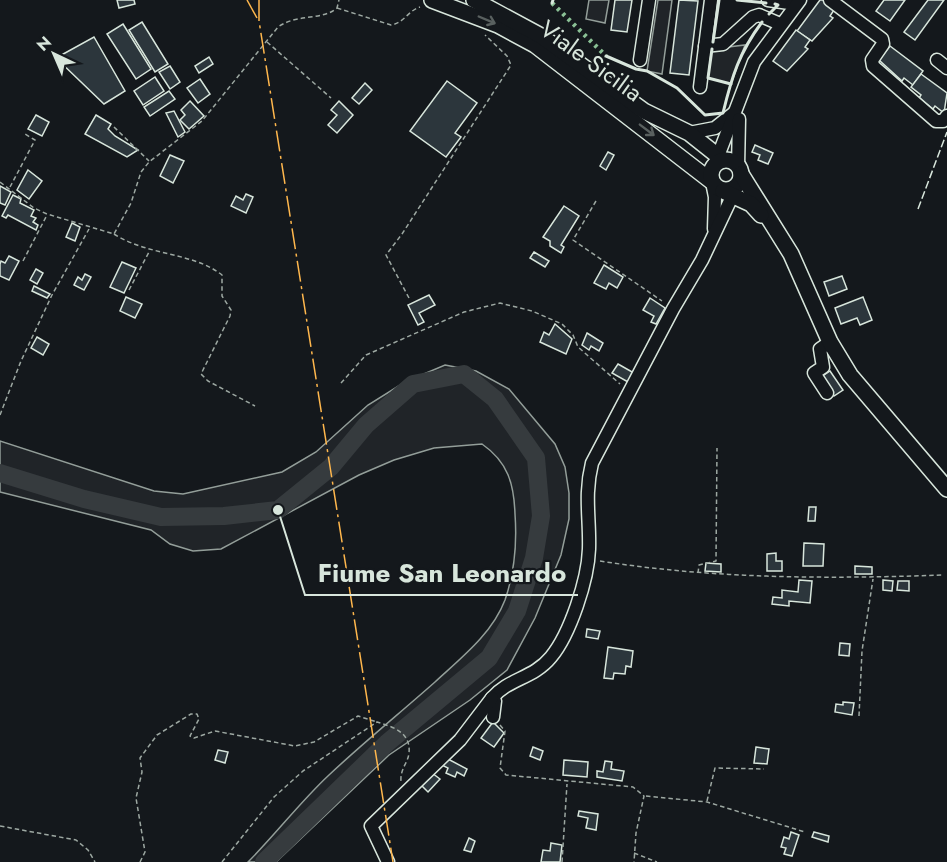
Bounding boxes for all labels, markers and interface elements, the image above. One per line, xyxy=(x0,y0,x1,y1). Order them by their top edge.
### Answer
street label: Viale Sicilia xyxy=(533,11,650,110)
one-way arrow xyxy=(477,15,495,26)
north arrow xyxy=(24,24,84,84)
text: N xyxy=(31,31,56,56)
one-way arrow xyxy=(638,124,654,137)
callout: Fiume San Leonardo xyxy=(305,551,578,595)
text: Fiume San Leonardo xyxy=(318,554,566,592)

